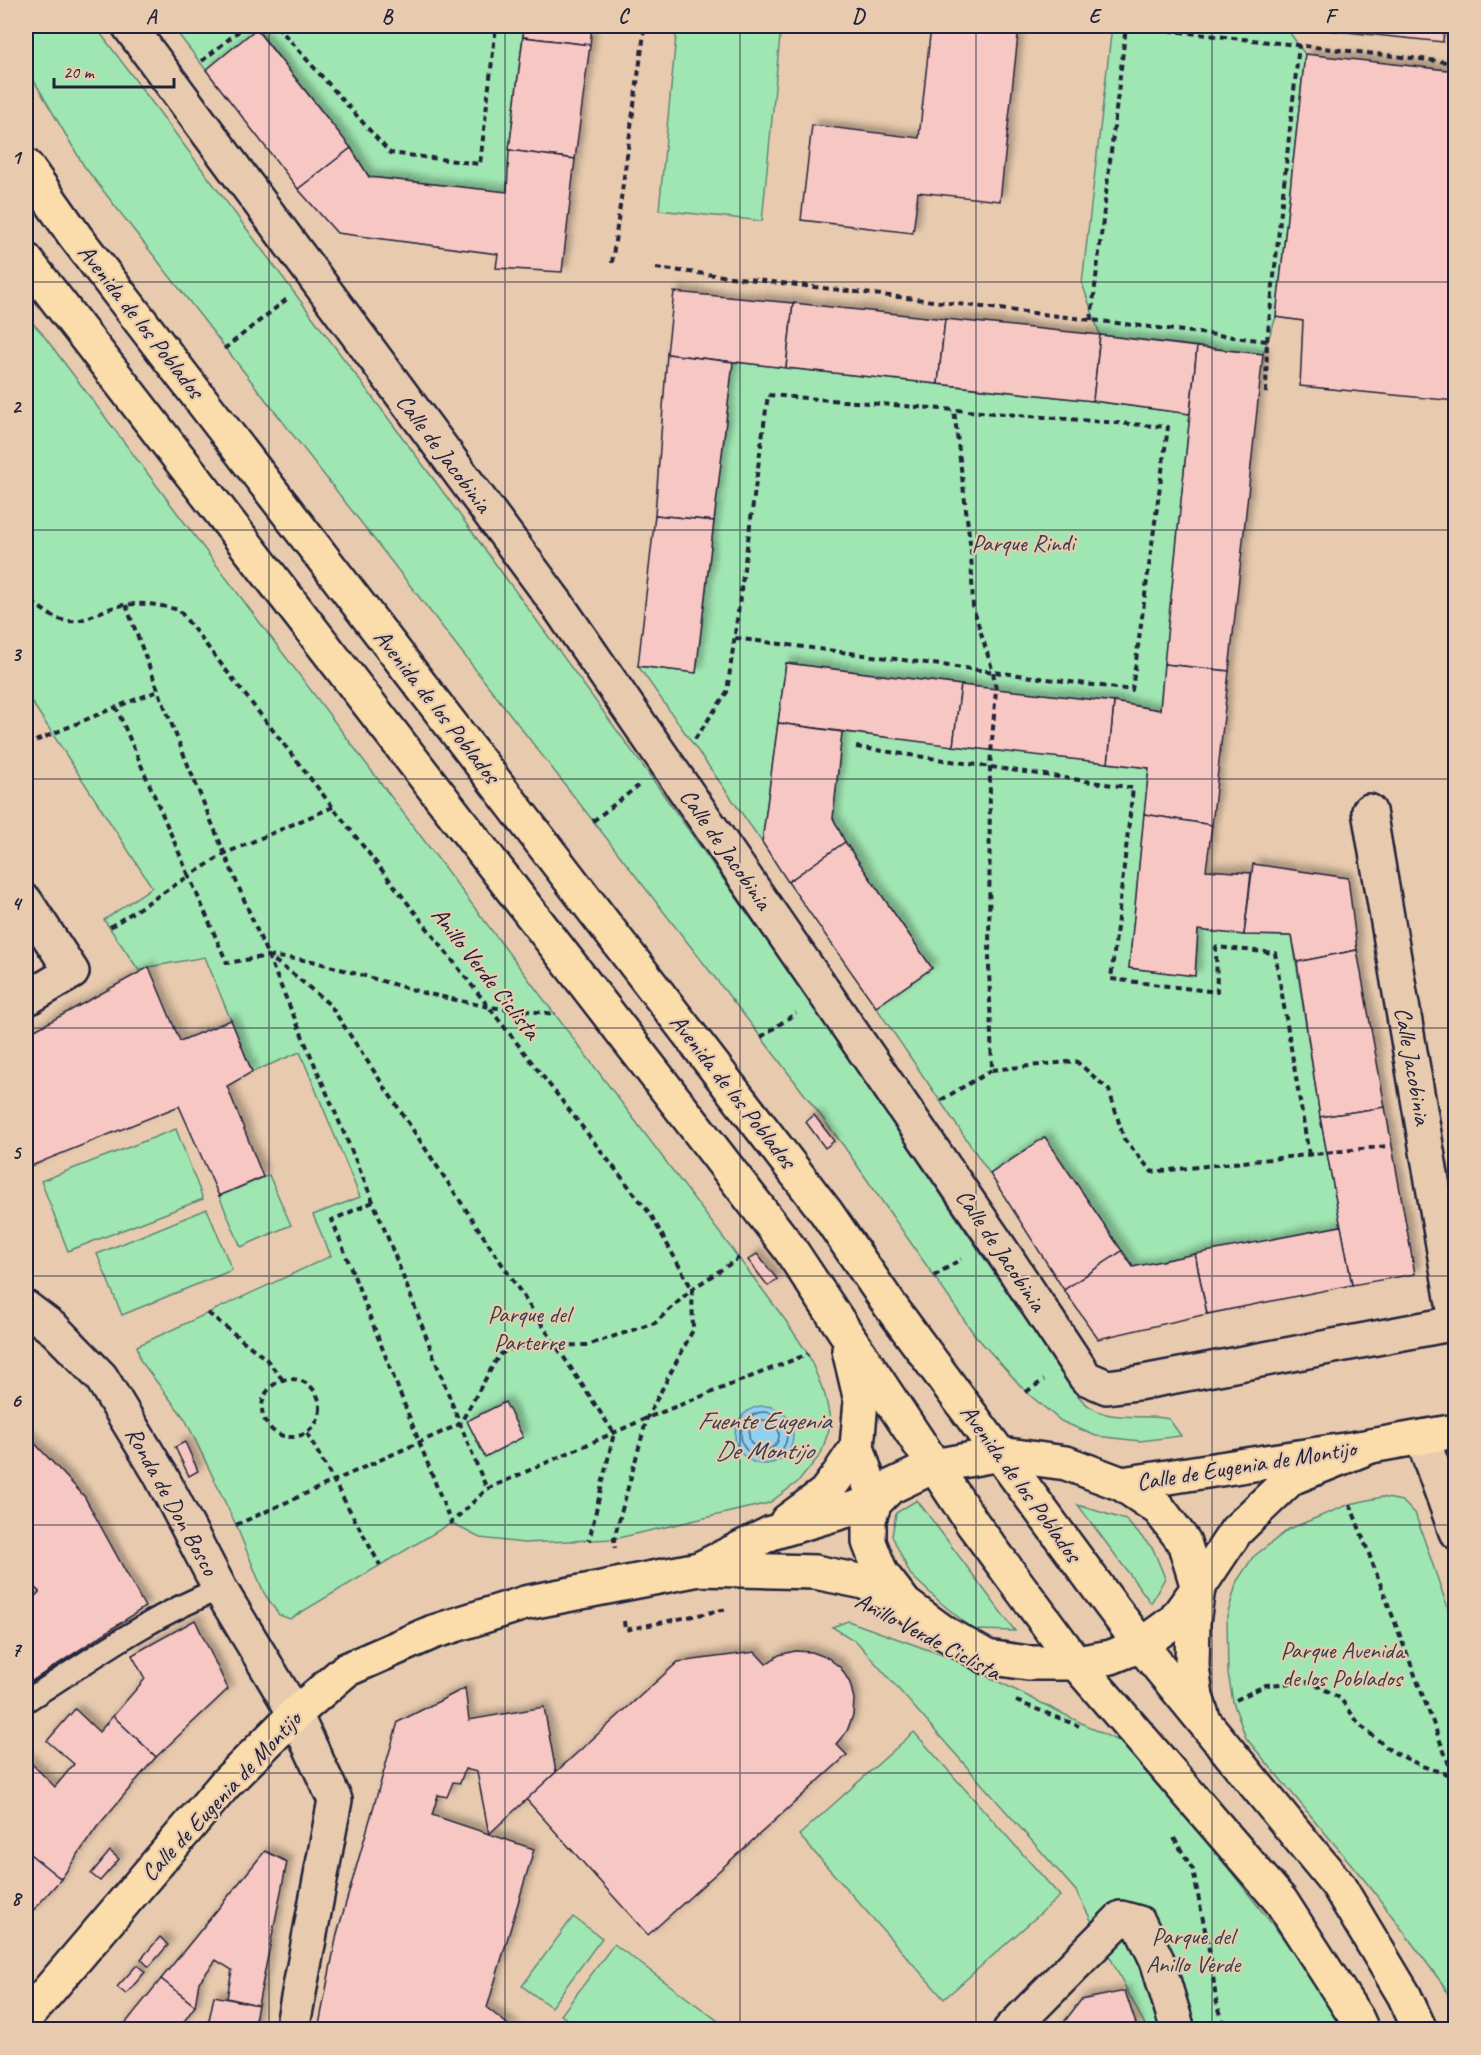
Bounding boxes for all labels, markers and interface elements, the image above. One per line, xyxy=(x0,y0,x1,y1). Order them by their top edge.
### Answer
text: A xyxy=(146,4,158,29)
text: B xyxy=(382,4,394,29)
text: C xyxy=(618,4,630,29)
text: D xyxy=(852,4,866,29)
text: E xyxy=(1089,4,1103,29)
text: F xyxy=(1325,4,1339,29)
scale bar xyxy=(54,51,174,89)
text: 20 m xyxy=(63,61,96,83)
text: 1 xyxy=(12,145,23,170)
street label: Avenida de los Poblados xyxy=(71,238,212,406)
street label: Calle de Jacobinia xyxy=(390,388,499,519)
text: 2 xyxy=(12,394,23,419)
park label: Parque Rindi xyxy=(972,528,1077,558)
street label: Avenida de los Poblados xyxy=(367,623,508,791)
text: 3 xyxy=(12,642,23,667)
street label: Calle de Jacobinia xyxy=(673,783,780,916)
text: 4 xyxy=(12,891,24,916)
street label: Anillo Verde Ciclista xyxy=(425,901,548,1047)
street label: Calle Jacobinia xyxy=(1388,1005,1438,1129)
street label: Avenida de los Poblados xyxy=(663,1008,804,1176)
text: 5 xyxy=(12,1140,23,1165)
street label: Calle de Jacobinia xyxy=(949,1183,1054,1318)
park label: Parque del Parterre xyxy=(488,1299,574,1357)
text: 6 xyxy=(11,1388,22,1413)
street label: Avenida de los Poblados xyxy=(954,1398,1090,1570)
water label: Fuente Eugenia De Montijo xyxy=(697,1404,833,1467)
street label: Ronda de Don Bosco xyxy=(119,1421,226,1582)
street label: Calle de Eugenia de Montijo xyxy=(1134,1432,1360,1497)
street label: Anillo Verde Ciclista xyxy=(850,1585,1007,1688)
park label: Parque Avenida de los Poblados xyxy=(1280,1635,1406,1693)
text: 7 xyxy=(12,1637,23,1662)
street label: Calle de Eugenia de Montijo xyxy=(135,1703,309,1887)
text: 8 xyxy=(12,1886,24,1911)
park label: Parque del Anillo Verde xyxy=(1146,1921,1242,1979)

